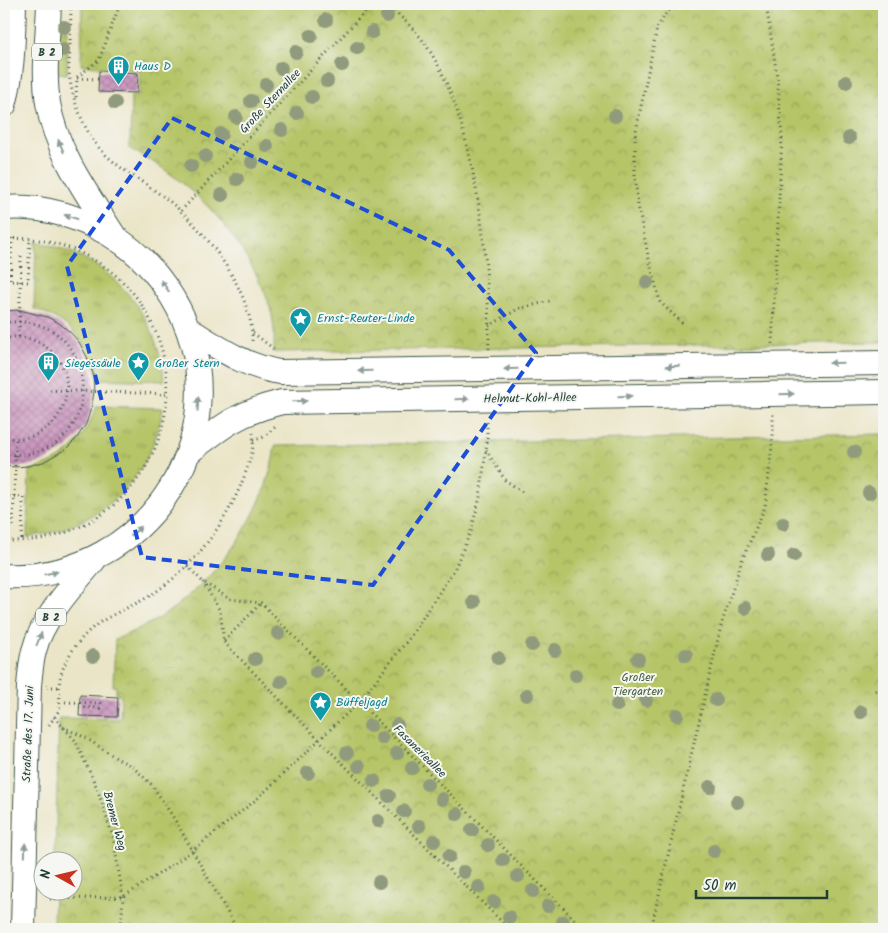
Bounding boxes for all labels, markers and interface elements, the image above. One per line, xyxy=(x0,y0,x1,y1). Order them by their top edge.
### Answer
road number: B 2 xyxy=(32,44,62,61)
building icon: Haus D xyxy=(106,54,130,85)
place label: Haus D xyxy=(134,57,171,76)
street label: Große Sternallee xyxy=(235,64,306,138)
one-way arrow xyxy=(57,139,65,153)
one-way arrow xyxy=(63,213,78,221)
one-way arrow xyxy=(160,279,170,293)
place icon: Ernst-Reuter-Linde xyxy=(289,306,313,337)
place label: Ernst-Reuter-Linde xyxy=(317,309,415,328)
building icon: Siegessäule xyxy=(37,351,61,382)
place icon: Großer Stern xyxy=(127,351,151,382)
place label: Siegessäule xyxy=(65,354,121,373)
place label: Großer Stern xyxy=(155,354,220,373)
one-way arrow xyxy=(827,360,843,368)
one-way arrow xyxy=(665,362,681,370)
one-way arrow xyxy=(502,365,518,373)
one-way arrow xyxy=(356,367,372,375)
street label: Helmut-Kohl-Allee xyxy=(483,388,577,409)
one-way arrow xyxy=(780,390,796,398)
one-way arrow xyxy=(617,392,633,400)
one-way arrow xyxy=(455,395,471,403)
one-way arrow xyxy=(194,396,202,412)
one-way arrow xyxy=(292,397,308,405)
one-way arrow xyxy=(129,525,141,537)
one-way arrow xyxy=(43,569,58,577)
road number: B 2 xyxy=(36,608,66,626)
one-way arrow xyxy=(35,631,43,646)
park label: Großer Tiergarten xyxy=(613,668,663,701)
street label: Straße des 17. Juni xyxy=(17,684,40,783)
place icon: Büffeljagd xyxy=(308,690,332,721)
place label: Büffeljagd xyxy=(336,693,388,712)
street label: Fasanerieallee xyxy=(389,720,451,783)
street label: Bremer Weg xyxy=(97,789,132,853)
one-way arrow xyxy=(21,841,29,857)
north arrow xyxy=(32,850,82,900)
text: N xyxy=(35,868,58,880)
scale bar xyxy=(696,868,827,900)
text: 50 m xyxy=(703,874,737,898)

